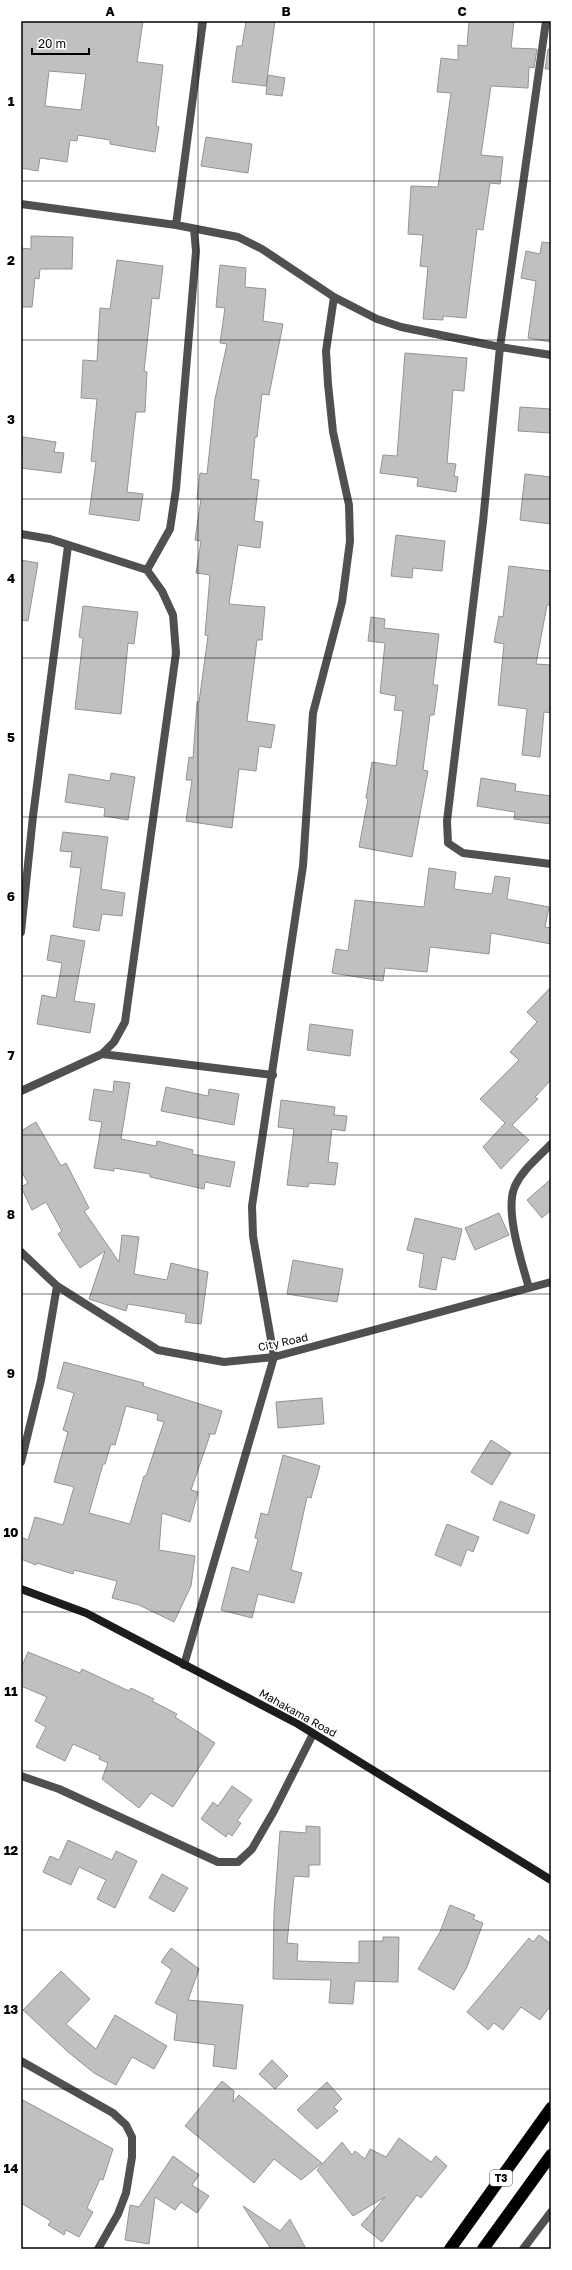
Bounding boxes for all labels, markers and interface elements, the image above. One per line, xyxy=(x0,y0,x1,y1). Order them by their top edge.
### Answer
text: A xyxy=(105,3,115,19)
text: B xyxy=(281,3,291,19)
text: C xyxy=(457,3,467,19)
scale bar xyxy=(32,30,89,56)
text: 20 m xyxy=(38,36,66,51)
text: 1 xyxy=(8,93,15,109)
text: 2 xyxy=(7,252,15,268)
text: 3 xyxy=(7,411,15,427)
text: 4 xyxy=(7,570,15,586)
text: 5 xyxy=(7,729,15,745)
text: 6 xyxy=(7,888,15,904)
text: 7 xyxy=(7,1047,15,1063)
text: 8 xyxy=(7,1206,15,1222)
street label: City Road xyxy=(257,1330,309,1353)
text: 9 xyxy=(7,1365,15,1381)
text: 10 xyxy=(3,1524,19,1540)
text: 11 xyxy=(4,1683,18,1699)
street label: Mahakama Road xyxy=(257,1686,339,1739)
text: 12 xyxy=(4,1842,18,1858)
text: 13 xyxy=(4,2001,18,2017)
text: 14 xyxy=(4,2160,18,2176)
road number: T3 xyxy=(490,2170,512,2186)

